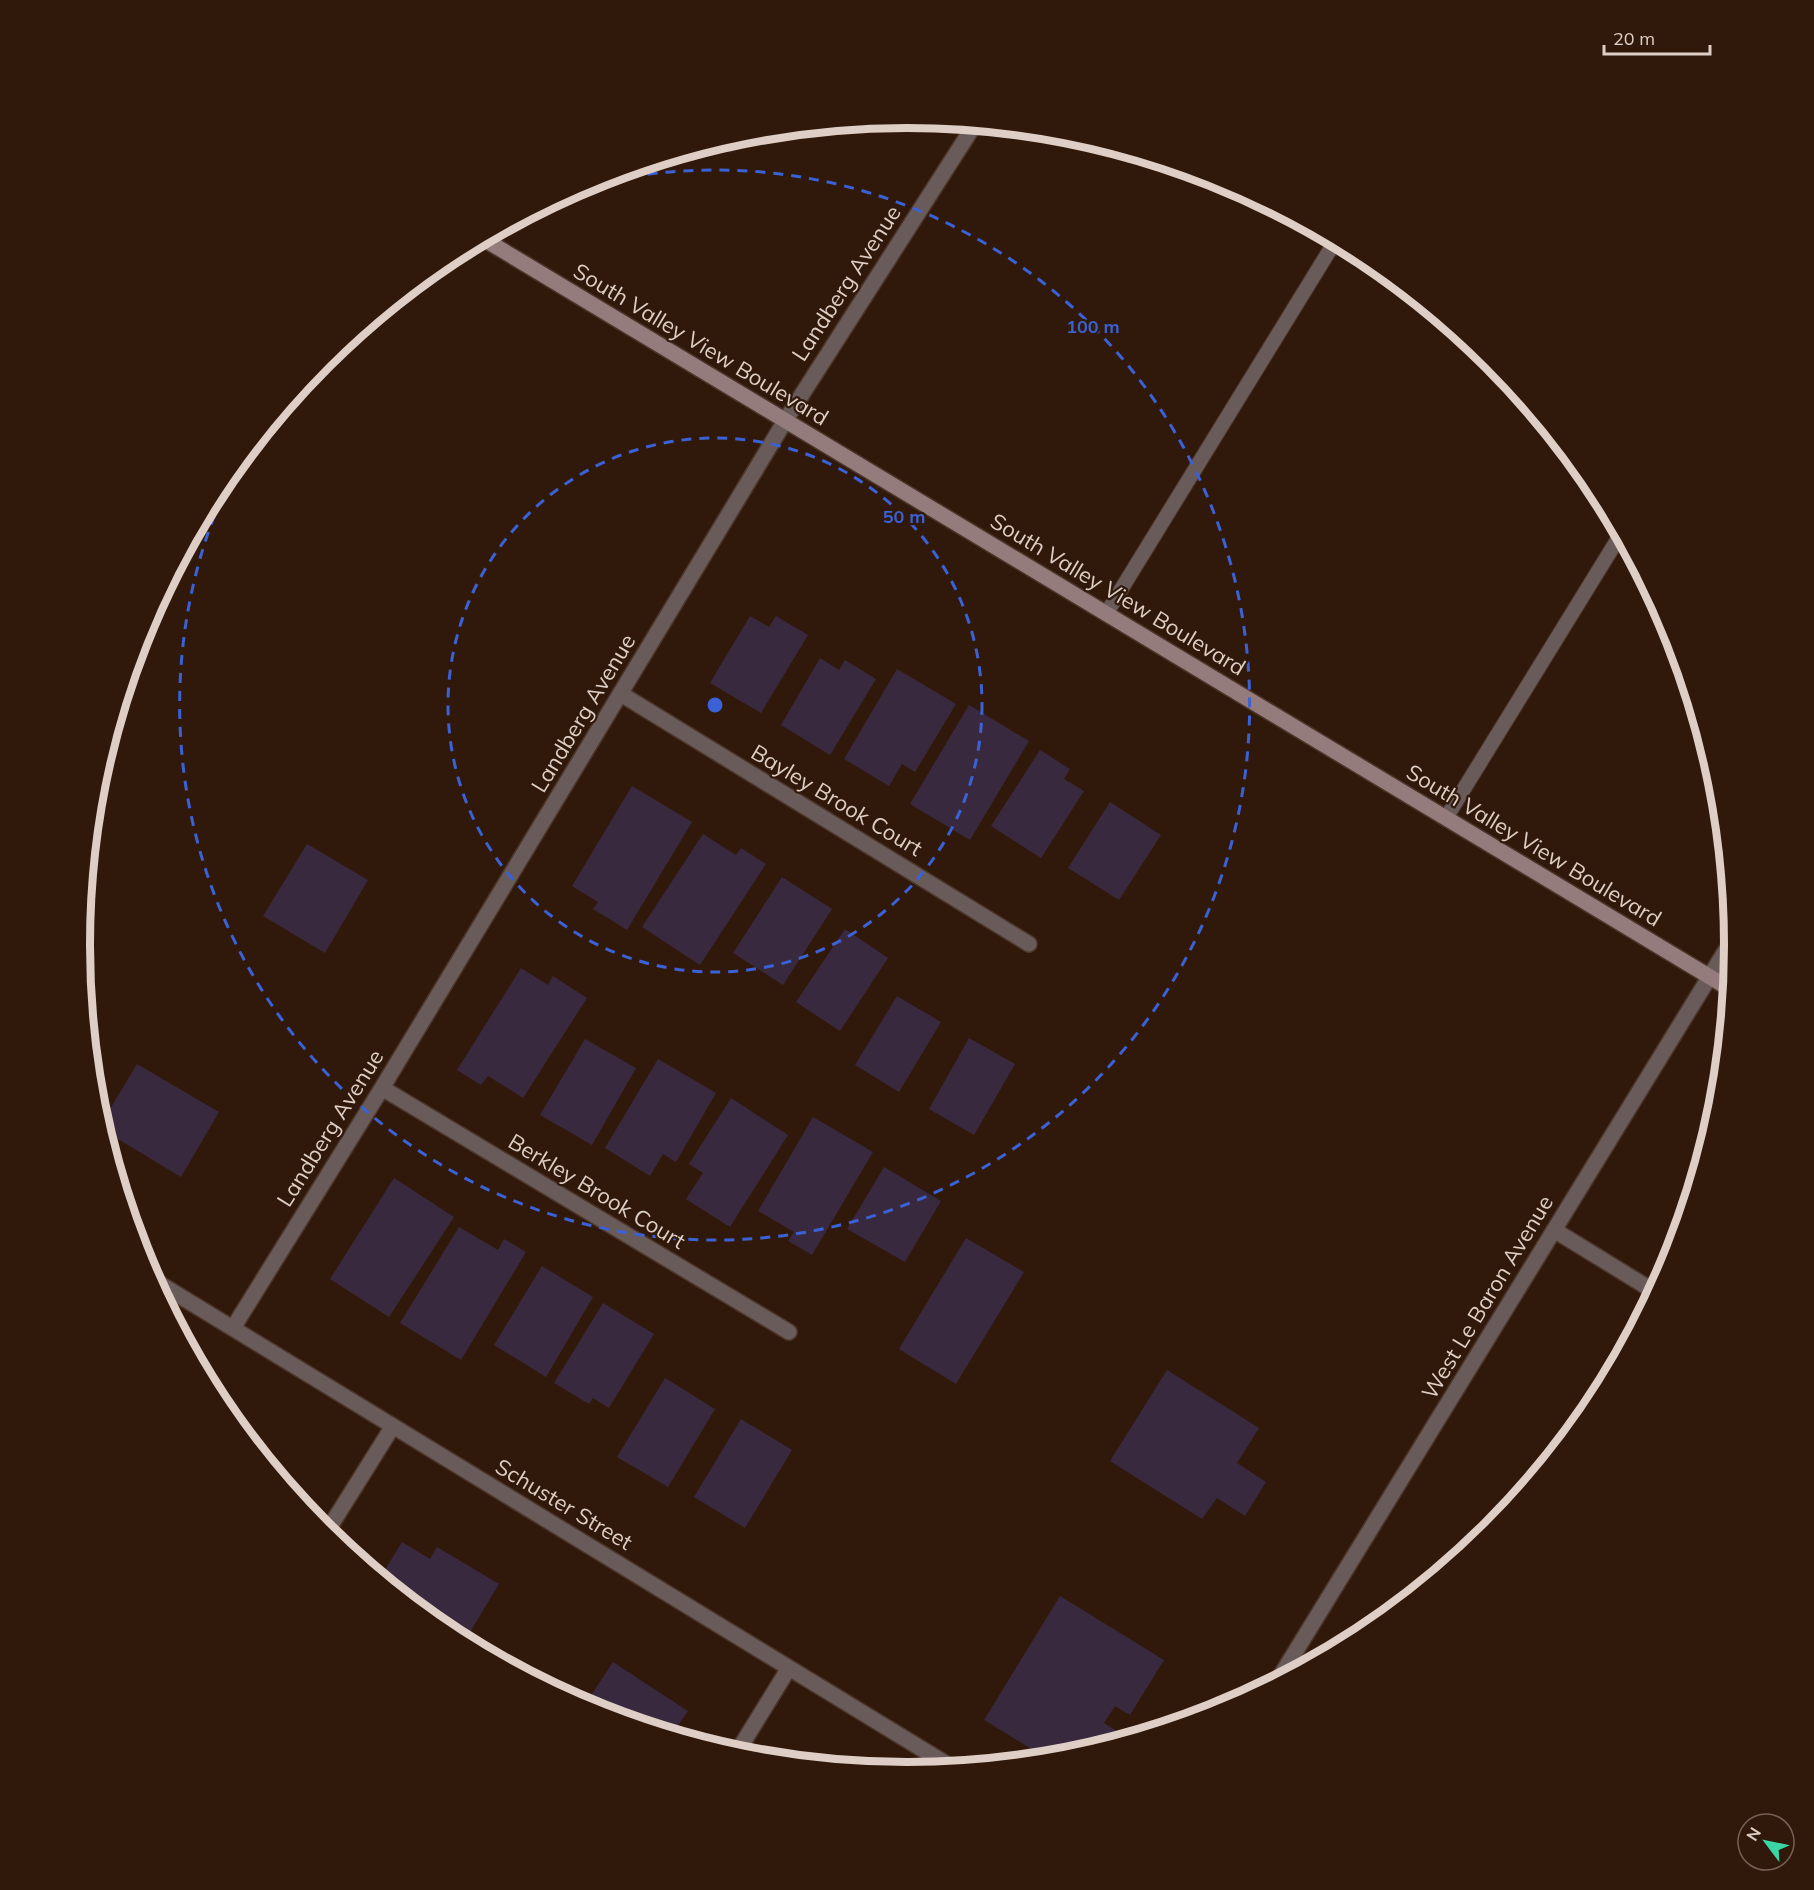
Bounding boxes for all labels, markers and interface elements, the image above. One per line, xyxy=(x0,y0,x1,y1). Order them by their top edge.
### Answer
scale bar xyxy=(1604,18,1710,56)
text: 20 m xyxy=(1613,27,1655,50)
street label: Landberg Avenue xyxy=(785,200,907,366)
street label: South Valley View Boulevard xyxy=(568,257,834,431)
text: 100 m xyxy=(1066,315,1120,338)
text: 50 m xyxy=(883,505,925,528)
street label: South Valley View Boulevard xyxy=(985,507,1251,681)
street label: Landberg Avenue xyxy=(525,629,641,797)
centre of rings xyxy=(705,695,725,715)
street label: Bayley Brook Court xyxy=(746,738,928,862)
street label: South Valley View Boulevard xyxy=(1401,758,1667,932)
street label: Landberg Avenue xyxy=(270,1044,390,1212)
street label: Berkley Brook Court xyxy=(503,1127,691,1255)
street label: West Le Baron Avenue xyxy=(1415,1190,1559,1404)
street label: Schuster Street xyxy=(490,1452,638,1556)
north arrow xyxy=(1736,1812,1796,1872)
text: N xyxy=(1742,1824,1765,1844)

